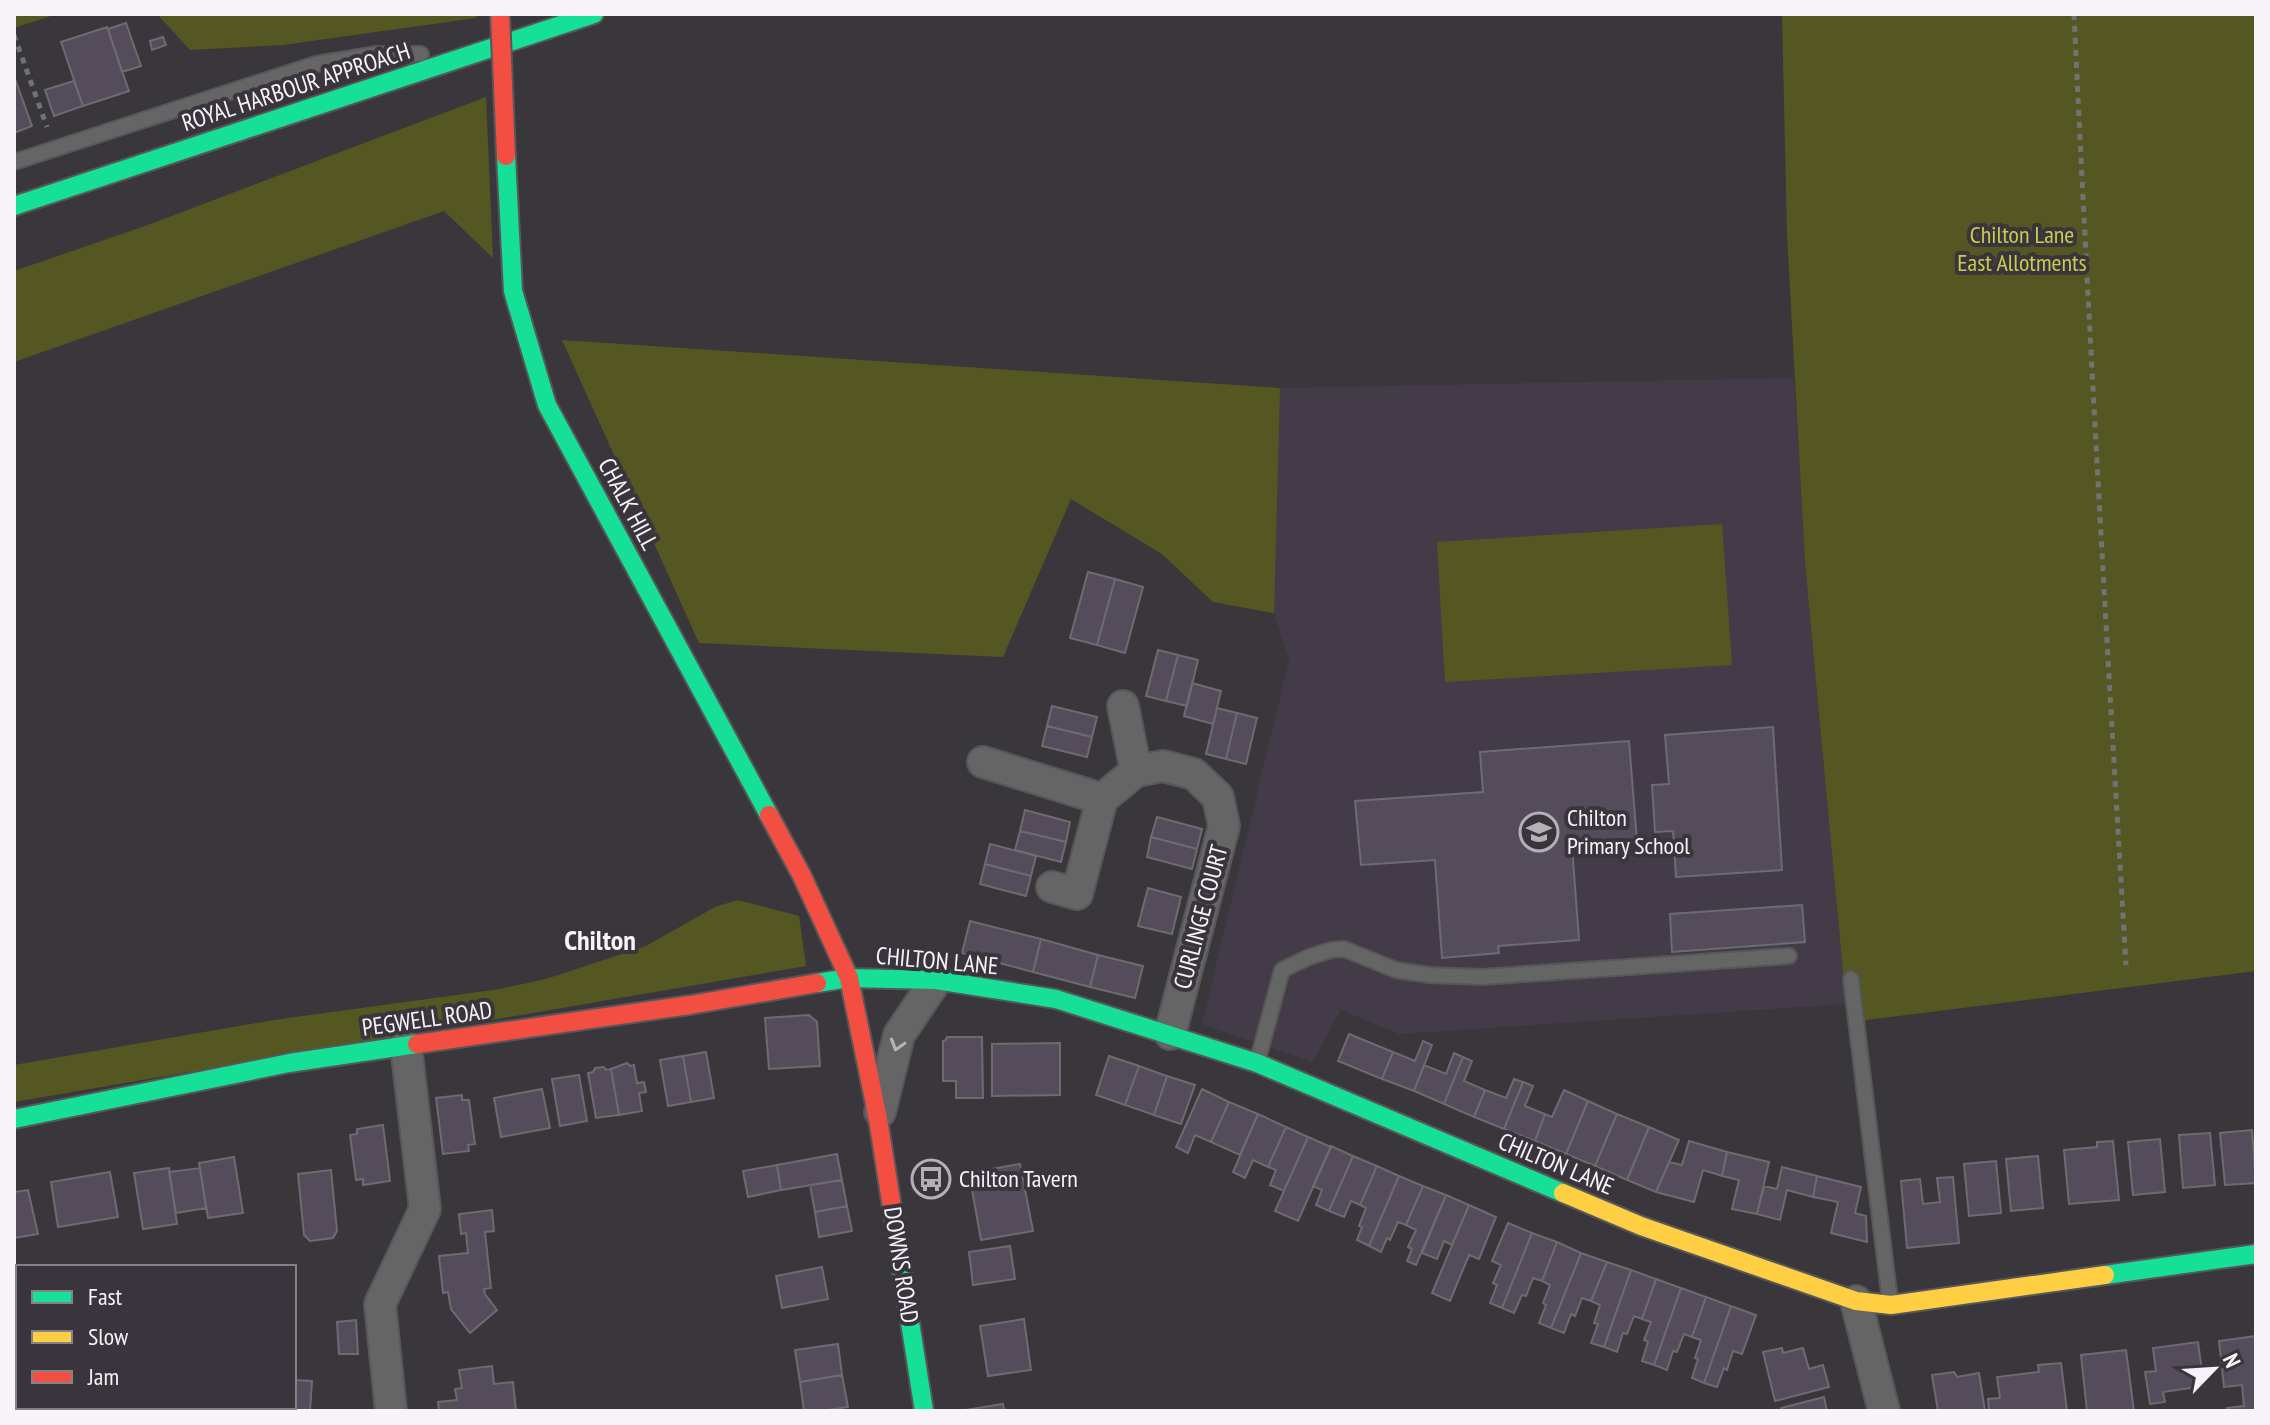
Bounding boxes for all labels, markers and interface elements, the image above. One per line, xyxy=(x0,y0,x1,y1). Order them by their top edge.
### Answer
street label: ROYAL HARBOUR APPROACH xyxy=(178,35,414,138)
park label: Chilton Lane East Allotments xyxy=(1957,219,2087,278)
street label: CHALK HILL xyxy=(591,452,666,555)
place label: Chilton Primary School xyxy=(1567,802,1690,861)
school or university icon: Chilton Primary School xyxy=(1518,811,1560,853)
street label: CURLINGE COURT xyxy=(1166,841,1235,992)
district label: Chilton xyxy=(564,921,636,958)
street label: CHILTON LANE xyxy=(875,940,1000,981)
street label: PEGWELL ROAD xyxy=(360,994,494,1043)
one-way arrow xyxy=(890,1038,906,1051)
street label: CHILTON LANE xyxy=(1494,1125,1619,1202)
bus stop icon: Chilton Tavern xyxy=(910,1158,952,1200)
place label: Chilton Tavern xyxy=(959,1163,1078,1194)
street label: DOWNS ROAD xyxy=(877,1205,926,1325)
legend xyxy=(16,1265,296,1409)
text: Fast xyxy=(88,1281,123,1312)
text: Slow xyxy=(88,1321,129,1352)
north arrow xyxy=(2174,1329,2254,1409)
text: N xyxy=(2217,1349,2247,1372)
text: Jam xyxy=(87,1361,119,1392)

